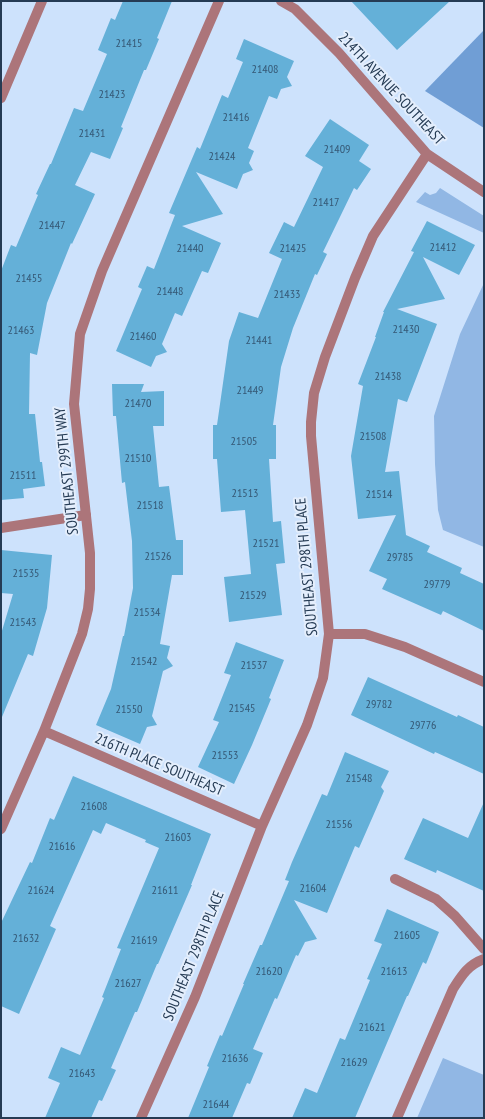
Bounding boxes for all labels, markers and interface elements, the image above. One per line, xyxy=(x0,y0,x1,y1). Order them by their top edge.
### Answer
street label: 214TH AVENUE SOUTHEAST xyxy=(334,29,448,149)
house number: 21415 xyxy=(116,37,142,51)
house number: 21408 xyxy=(252,63,278,77)
house number: 21423 xyxy=(99,88,125,102)
house number: 21416 xyxy=(223,111,249,125)
house number: 21431 xyxy=(79,127,105,141)
house number: 21409 xyxy=(324,143,350,157)
house number: 21424 xyxy=(209,150,235,164)
house number: 21417 xyxy=(313,196,339,210)
house number: 21447 xyxy=(39,219,65,233)
house number: 21412 xyxy=(430,241,456,255)
house number: 21440 xyxy=(177,242,203,256)
house number: 21425 xyxy=(280,242,306,256)
house number: 21455 xyxy=(16,272,42,286)
house number: 21448 xyxy=(157,285,183,299)
house number: 21433 xyxy=(274,288,300,302)
house number: 21430 xyxy=(393,323,419,337)
house number: 21463 xyxy=(8,324,34,338)
house number: 21460 xyxy=(130,330,156,344)
house number: 21441 xyxy=(246,334,272,348)
house number: 21438 xyxy=(375,370,401,384)
house number: 21449 xyxy=(237,384,263,398)
house number: 21470 xyxy=(125,397,151,411)
street label: SOUTHEAST 299TH WAY xyxy=(51,406,83,536)
house number: 21508 xyxy=(360,430,386,444)
house number: 21505 xyxy=(231,435,257,449)
house number: 21510 xyxy=(125,452,151,466)
house number: 21511 xyxy=(10,469,36,483)
house number: 21513 xyxy=(232,487,258,501)
house number: 21514 xyxy=(366,488,392,502)
street label: SOUTHEAST 298TH PLACE xyxy=(292,497,322,637)
house number: 21518 xyxy=(137,499,163,513)
house number: 21521 xyxy=(253,537,279,551)
house number: 21526 xyxy=(145,550,171,564)
house number: 29785 xyxy=(387,551,413,565)
house number: 21535 xyxy=(13,567,39,581)
house number: 29779 xyxy=(424,578,450,592)
house number: 21529 xyxy=(240,589,266,603)
house number: 21534 xyxy=(134,606,160,620)
house number: 21543 xyxy=(10,616,36,630)
house number: 21542 xyxy=(131,655,157,669)
house number: 21537 xyxy=(241,659,267,673)
house number: 29782 xyxy=(366,698,392,712)
house number: 21545 xyxy=(229,702,255,716)
house number: 21550 xyxy=(116,703,142,717)
house number: 29776 xyxy=(410,719,436,733)
street label: 216TH PLACE SOUTHEAST xyxy=(92,730,226,800)
house number: 21553 xyxy=(212,749,238,763)
house number: 21548 xyxy=(346,772,372,786)
house number: 21608 xyxy=(81,800,107,814)
house number: 21556 xyxy=(326,818,352,832)
house number: 21603 xyxy=(165,831,191,845)
house number: 21616 xyxy=(49,840,75,854)
house number: 21604 xyxy=(300,882,326,896)
house number: 21624 xyxy=(28,884,54,898)
house number: 21611 xyxy=(152,884,178,898)
street label: SOUTHEAST 298TH PLACE xyxy=(160,888,228,1024)
house number: 21605 xyxy=(394,929,420,943)
house number: 21632 xyxy=(13,932,39,946)
house number: 21619 xyxy=(131,934,157,948)
house number: 21620 xyxy=(256,965,282,979)
house number: 21613 xyxy=(381,965,407,979)
house number: 21627 xyxy=(115,977,141,991)
house number: 21621 xyxy=(359,1021,385,1035)
house number: 21636 xyxy=(222,1052,248,1066)
house number: 21629 xyxy=(341,1056,367,1070)
house number: 21643 xyxy=(69,1067,95,1081)
house number: 21644 xyxy=(203,1098,229,1112)

